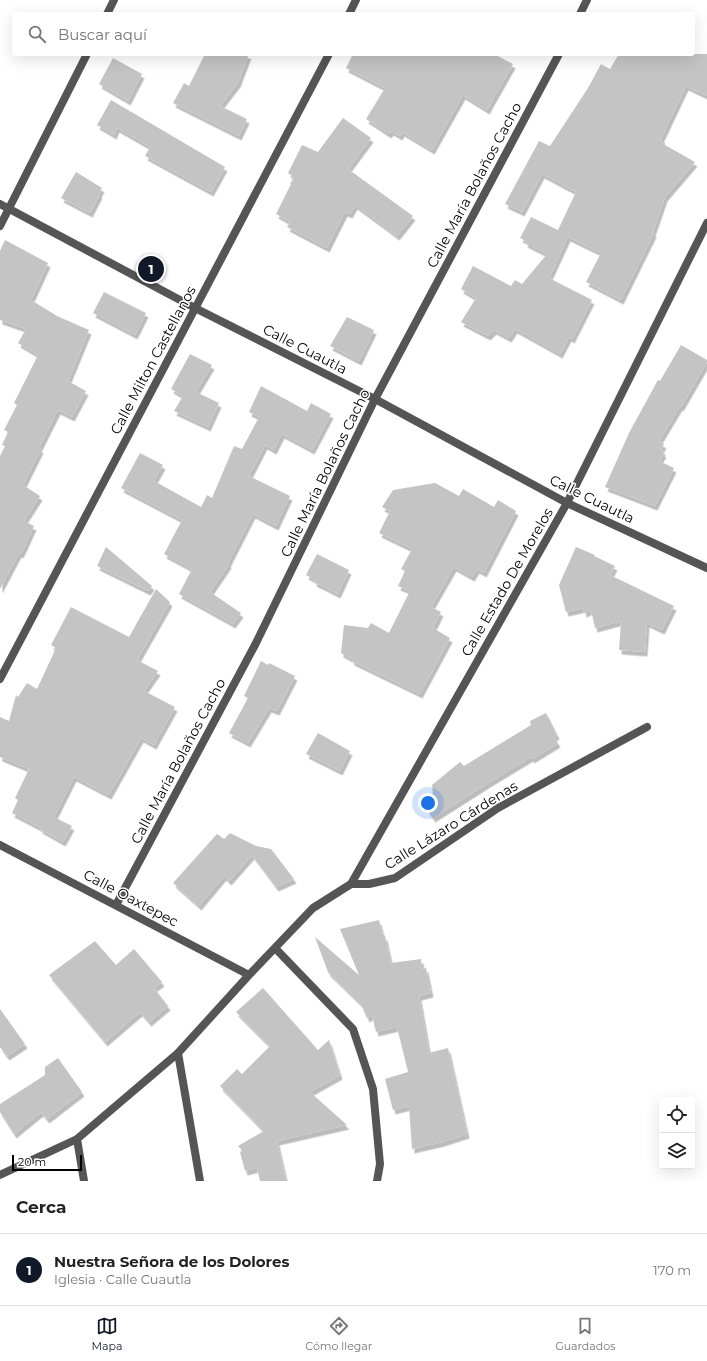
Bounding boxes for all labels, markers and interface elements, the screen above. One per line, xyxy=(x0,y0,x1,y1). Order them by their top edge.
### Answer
search box xyxy=(12,12,695,56)
icon: search xyxy=(26,23,48,45)
text: Buscar aquí xyxy=(58,25,147,44)
street label: Calle María Bolaños Cacho xyxy=(423,99,525,271)
pin: 1 xyxy=(138,254,164,284)
street label: Calle Milton Castellanos xyxy=(106,283,200,437)
street label: Calle Cuautla xyxy=(260,320,350,378)
street label: Calle María Bolaños Cacho xyxy=(276,386,374,560)
street label: Calle Cuautla xyxy=(547,471,637,527)
street label: Calle Estado De Morelos xyxy=(457,504,557,659)
street label: Calle María Bolaños Cacho xyxy=(127,675,229,847)
street label: Calle Lázaro Cárdenas xyxy=(381,777,521,873)
your location xyxy=(418,793,438,813)
street label: Calle Oaxtepec xyxy=(80,865,182,931)
map controls xyxy=(659,1097,695,1169)
button: locate xyxy=(659,1097,695,1133)
button: layers xyxy=(659,1133,695,1169)
scale bar xyxy=(12,1153,82,1172)
text: 20 m xyxy=(18,1155,46,1169)
text: Cerca xyxy=(16,1197,66,1217)
text: Nuestra Señora de los Dolores xyxy=(54,1252,289,1271)
text: 1 xyxy=(26,1262,32,1278)
text: 170 m xyxy=(653,1262,691,1278)
text: Iglesia · Calle Cuautla xyxy=(54,1271,191,1287)
tab: Mapa xyxy=(91,1315,122,1353)
tab: Cómo llegar xyxy=(305,1315,372,1353)
tab: Guardados xyxy=(555,1315,616,1353)

